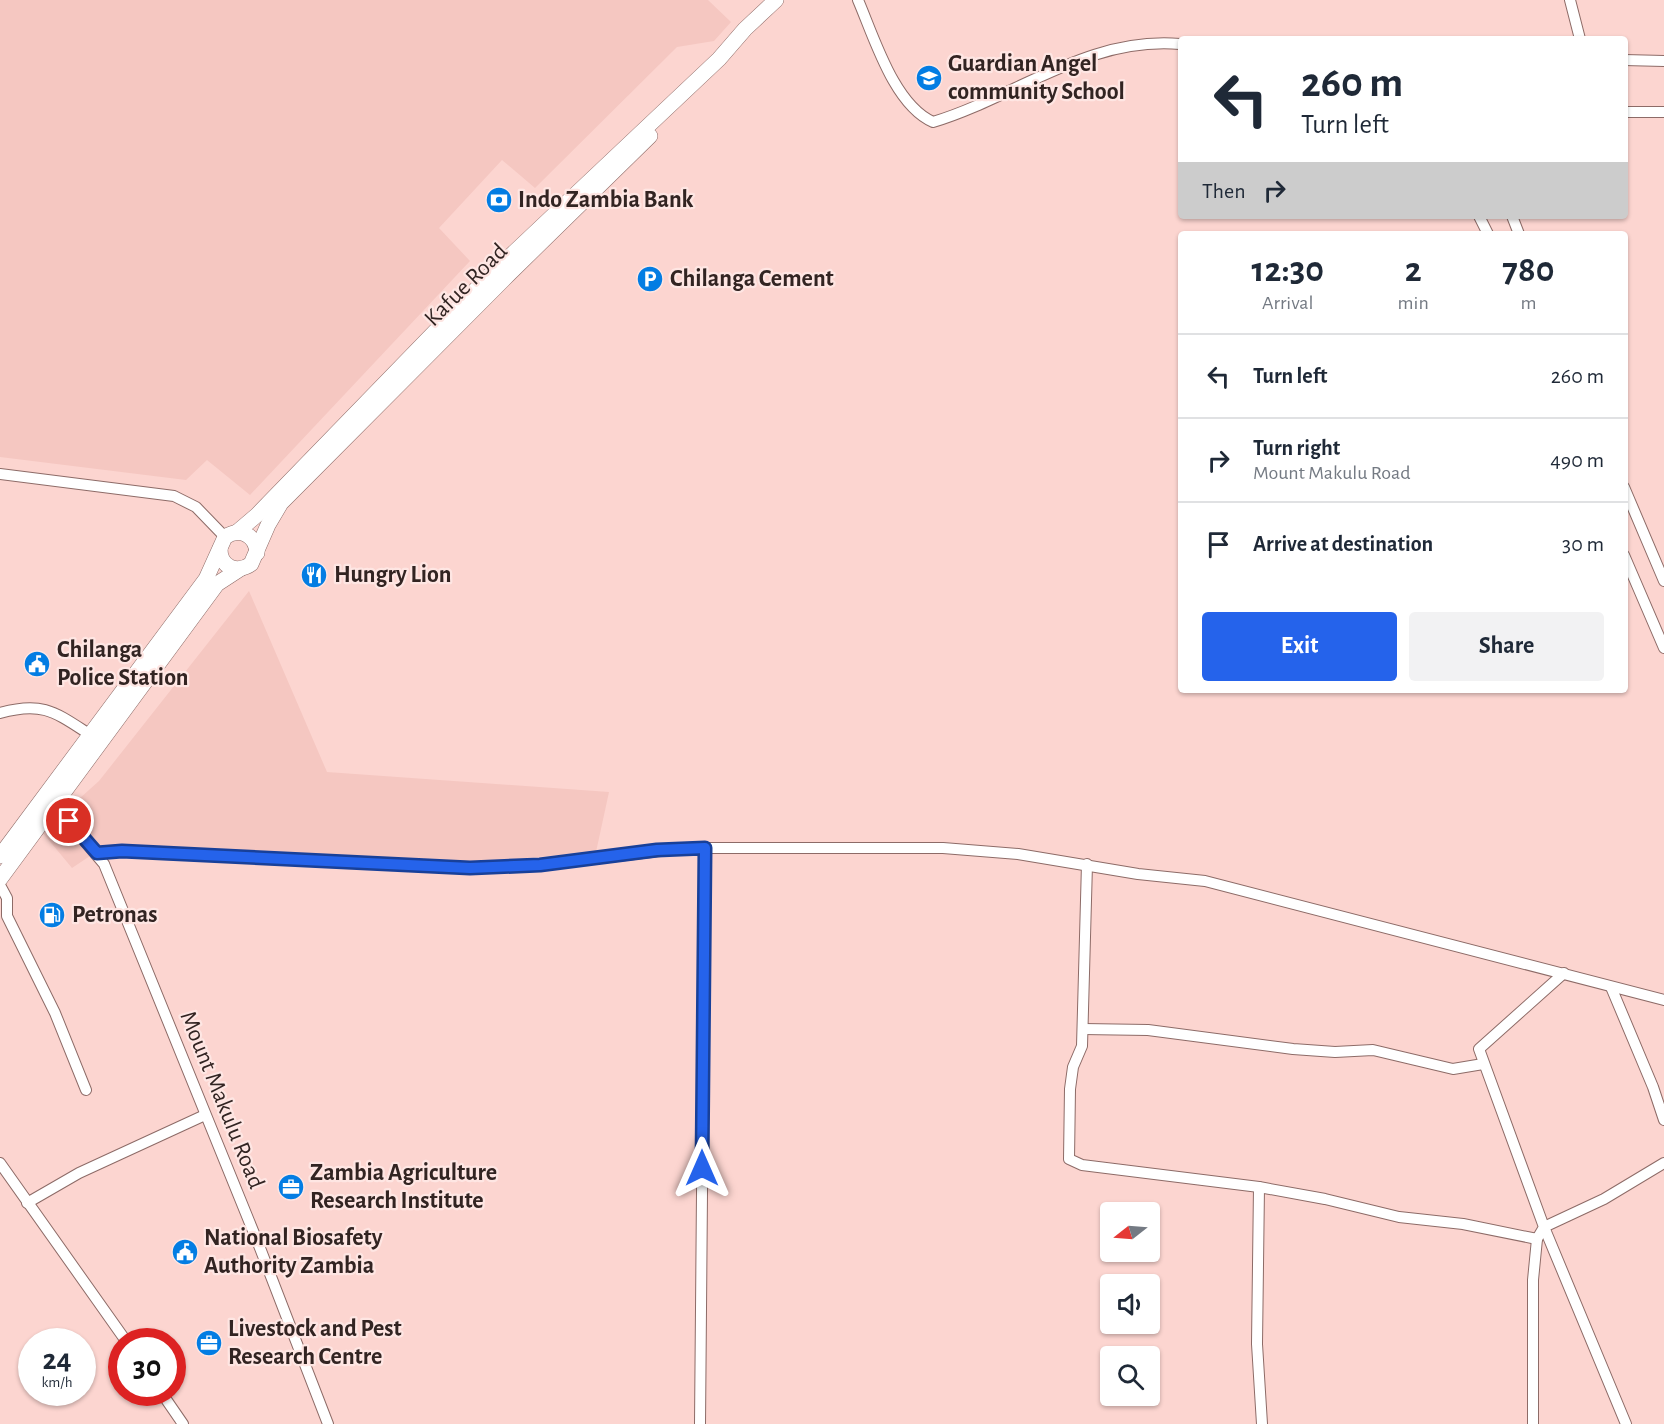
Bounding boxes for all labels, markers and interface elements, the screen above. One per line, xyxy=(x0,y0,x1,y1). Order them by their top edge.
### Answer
place label: Guardian Angel community School xyxy=(948,52,1125,104)
icon: left xyxy=(1202,60,1280,138)
text: 260 m xyxy=(1301,62,1403,104)
school or university icon: Guardian Angel community School xyxy=(914,63,944,93)
text: Turn left xyxy=(1301,111,1389,138)
icon: right xyxy=(1258,174,1291,207)
text: Then xyxy=(1202,180,1246,202)
bank icon: Indo Zambia Bank xyxy=(484,185,514,215)
place label: Indo Zambia Bank xyxy=(518,188,694,212)
street label: Kafue Road xyxy=(420,239,512,331)
text: 12:30 xyxy=(1252,252,1324,288)
text: 2 xyxy=(1405,252,1422,288)
text: 780 xyxy=(1502,252,1554,288)
parking icon: Chilanga Cement xyxy=(635,264,665,294)
place label: Chilanga Cement xyxy=(670,267,834,291)
text: Arrival xyxy=(1262,293,1314,313)
text: min xyxy=(1398,293,1429,313)
text: m xyxy=(1520,293,1536,313)
icon: left xyxy=(1202,360,1235,393)
text: Turn left xyxy=(1253,365,1327,387)
text: 260 m xyxy=(1551,365,1604,387)
text: Turn right xyxy=(1253,437,1340,459)
icon: right xyxy=(1202,444,1235,477)
text: 490 m xyxy=(1550,449,1604,471)
text: Mount Makulu Road xyxy=(1253,463,1411,483)
icon: arrive xyxy=(1202,528,1235,561)
text: Arrive at destination xyxy=(1253,533,1433,555)
text: 30 m xyxy=(1562,533,1604,555)
restaurant icon: Hungry Lion xyxy=(299,560,329,590)
place label: Hungry Lion xyxy=(334,563,451,587)
button: Exit xyxy=(1202,612,1397,681)
button: Share xyxy=(1409,612,1604,681)
place label: Chilanga Police Station xyxy=(57,638,189,690)
public building icon: Chilanga Police Station xyxy=(22,649,52,679)
pin xyxy=(43,795,94,846)
icon: arrive xyxy=(52,804,85,837)
fuel station icon: Petronas xyxy=(37,900,67,930)
place label: Petronas xyxy=(72,903,158,927)
street label: Mount Makulu Road xyxy=(175,1008,269,1192)
position arrow xyxy=(670,1136,734,1200)
place label: Zambia Agriculture Research Institute xyxy=(310,1161,497,1213)
office icon: Zambia Agriculture Research Institute xyxy=(276,1172,306,1202)
north arrow xyxy=(1100,1202,1160,1262)
map controls xyxy=(1100,1202,1160,1406)
place label: National Biosafety Authority Zambia xyxy=(204,1226,383,1278)
public building icon: National Biosafety Authority Zambia xyxy=(170,1237,200,1267)
button: sound xyxy=(1100,1274,1160,1334)
place label: Livestock and Pest Research Centre xyxy=(228,1317,402,1369)
speed limit sign: 30 xyxy=(108,1328,186,1406)
office icon: Livestock and Pest Research Centre xyxy=(194,1328,224,1358)
text: 24 xyxy=(42,1345,72,1375)
button: search xyxy=(1100,1346,1160,1406)
text: km/h xyxy=(42,1375,72,1390)

